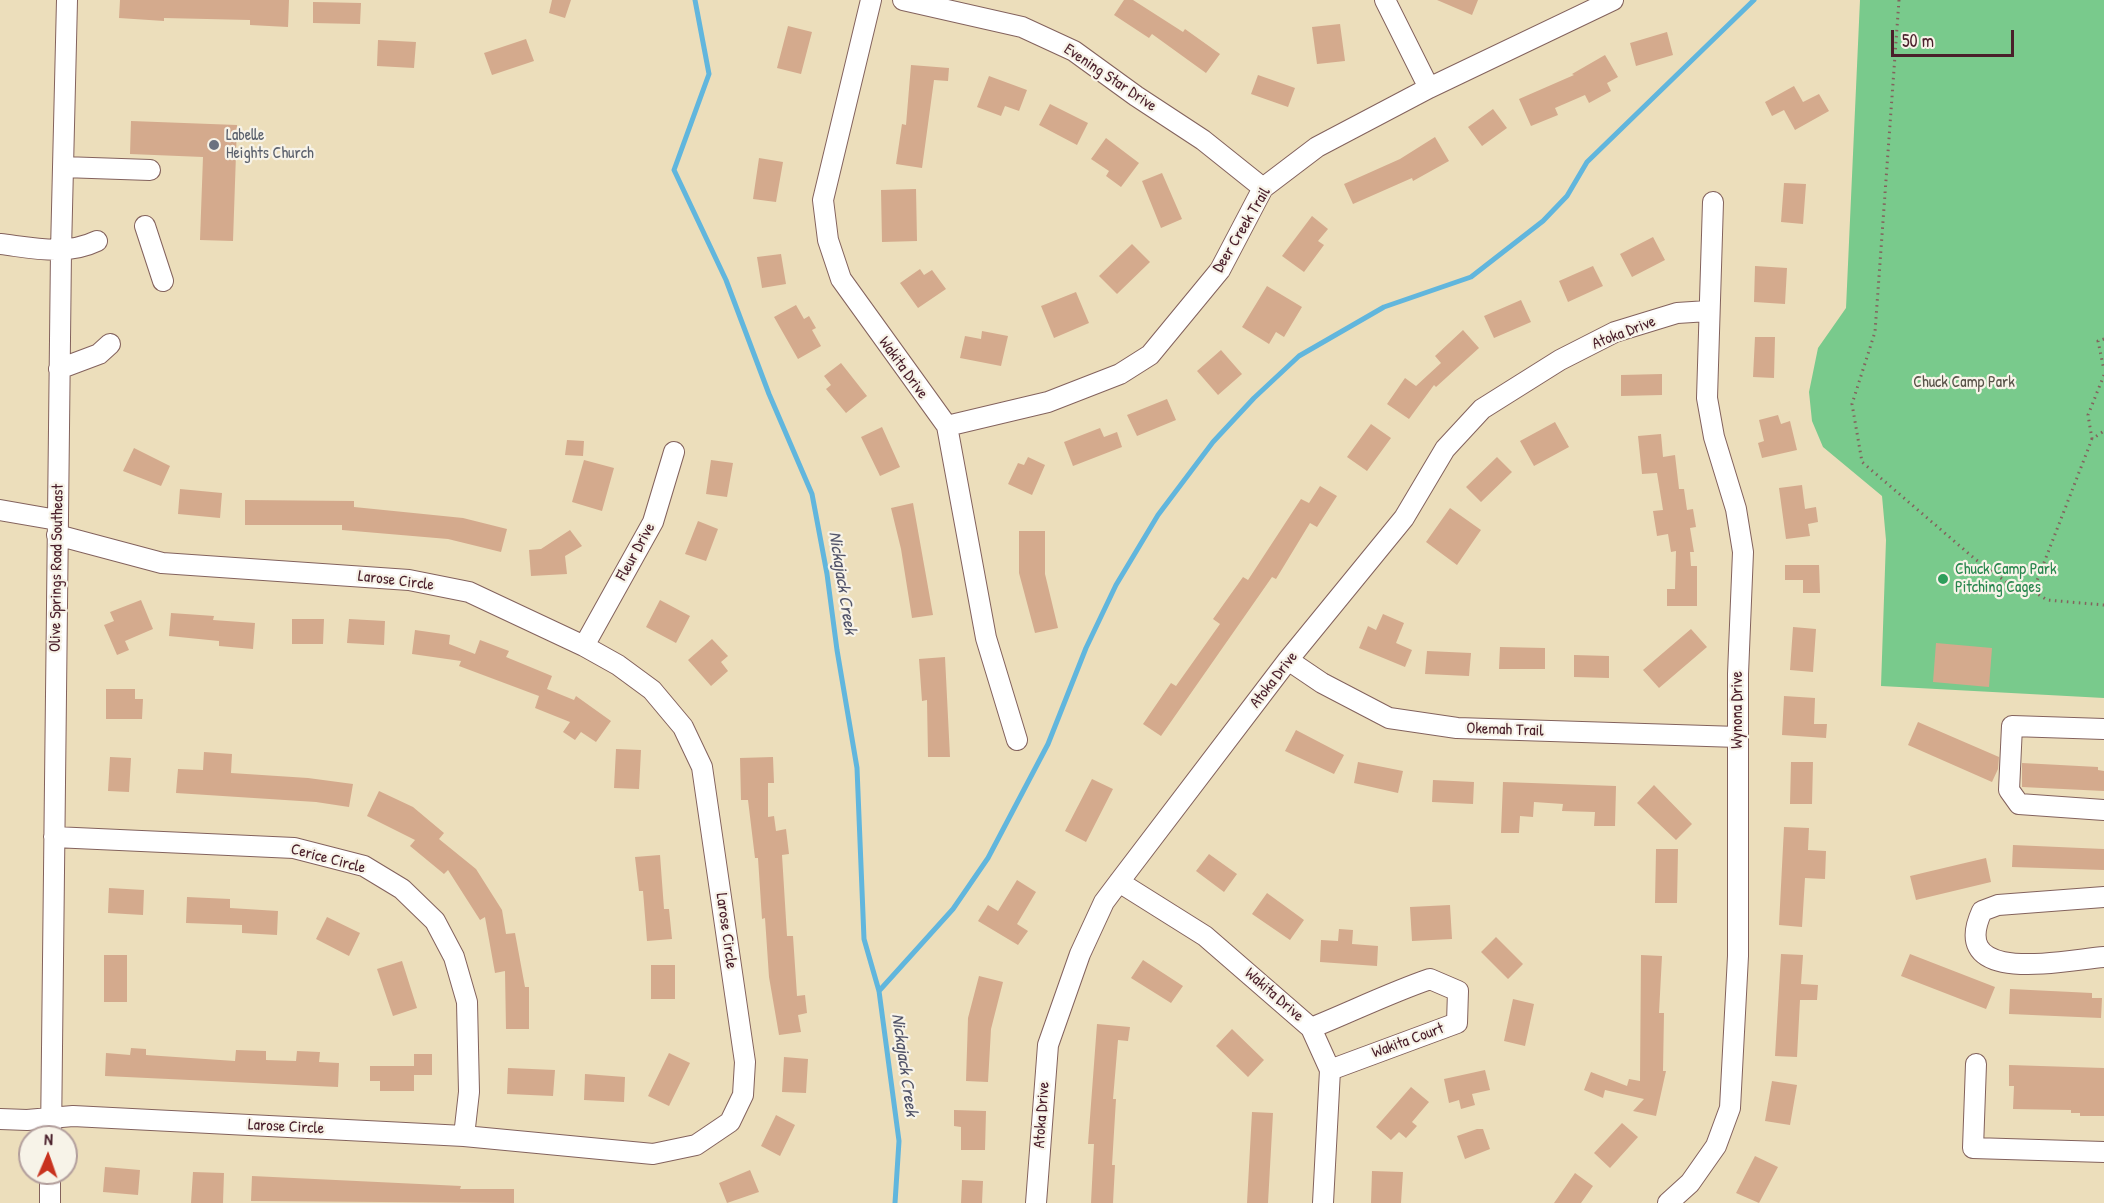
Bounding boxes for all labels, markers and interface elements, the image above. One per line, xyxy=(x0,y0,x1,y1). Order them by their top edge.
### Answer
scale bar xyxy=(1894,18,2017,56)
text: 50 m xyxy=(1902,28,1934,53)
street label: Evening Star Drive xyxy=(1060,40,1160,116)
place label: Labelle Heights Church xyxy=(226,126,314,164)
marker: Labelle Heights Church xyxy=(207,138,221,152)
street label: Deer Creek Trail xyxy=(1209,184,1275,276)
street label: Atoka Drive xyxy=(1590,312,1658,354)
street label: Wakita Drive xyxy=(874,333,932,403)
park label: Chuck Camp Park xyxy=(1913,373,2015,393)
street label: Olive Springs Road Southeast xyxy=(46,484,68,652)
street label: Fleur Drive xyxy=(612,520,660,584)
water label: Nickajack Creek xyxy=(823,530,861,636)
place label: Chuck Camp Park Pitching Cages xyxy=(1955,560,2057,598)
street label: Larose Circle xyxy=(357,567,435,595)
marker: Chuck Camp Park Pitching Cages xyxy=(1936,572,1950,586)
street label: Atoka Drive xyxy=(1246,648,1302,712)
street label: Wynona Drive xyxy=(1728,671,1748,749)
street label: Okemah Trail xyxy=(1466,719,1544,741)
street label: Cerice Circle xyxy=(289,840,367,878)
street label: Larose Circle xyxy=(711,892,741,970)
street label: Wakita Drive xyxy=(1241,964,1307,1026)
water label: Nickajack Creek xyxy=(886,1012,922,1118)
street label: Wakita Court xyxy=(1369,1019,1447,1063)
street label: Atoka Drive xyxy=(1030,1081,1054,1149)
street label: Larose Circle xyxy=(247,1115,325,1139)
north arrow xyxy=(18,1125,78,1185)
text: N xyxy=(44,1128,53,1150)

